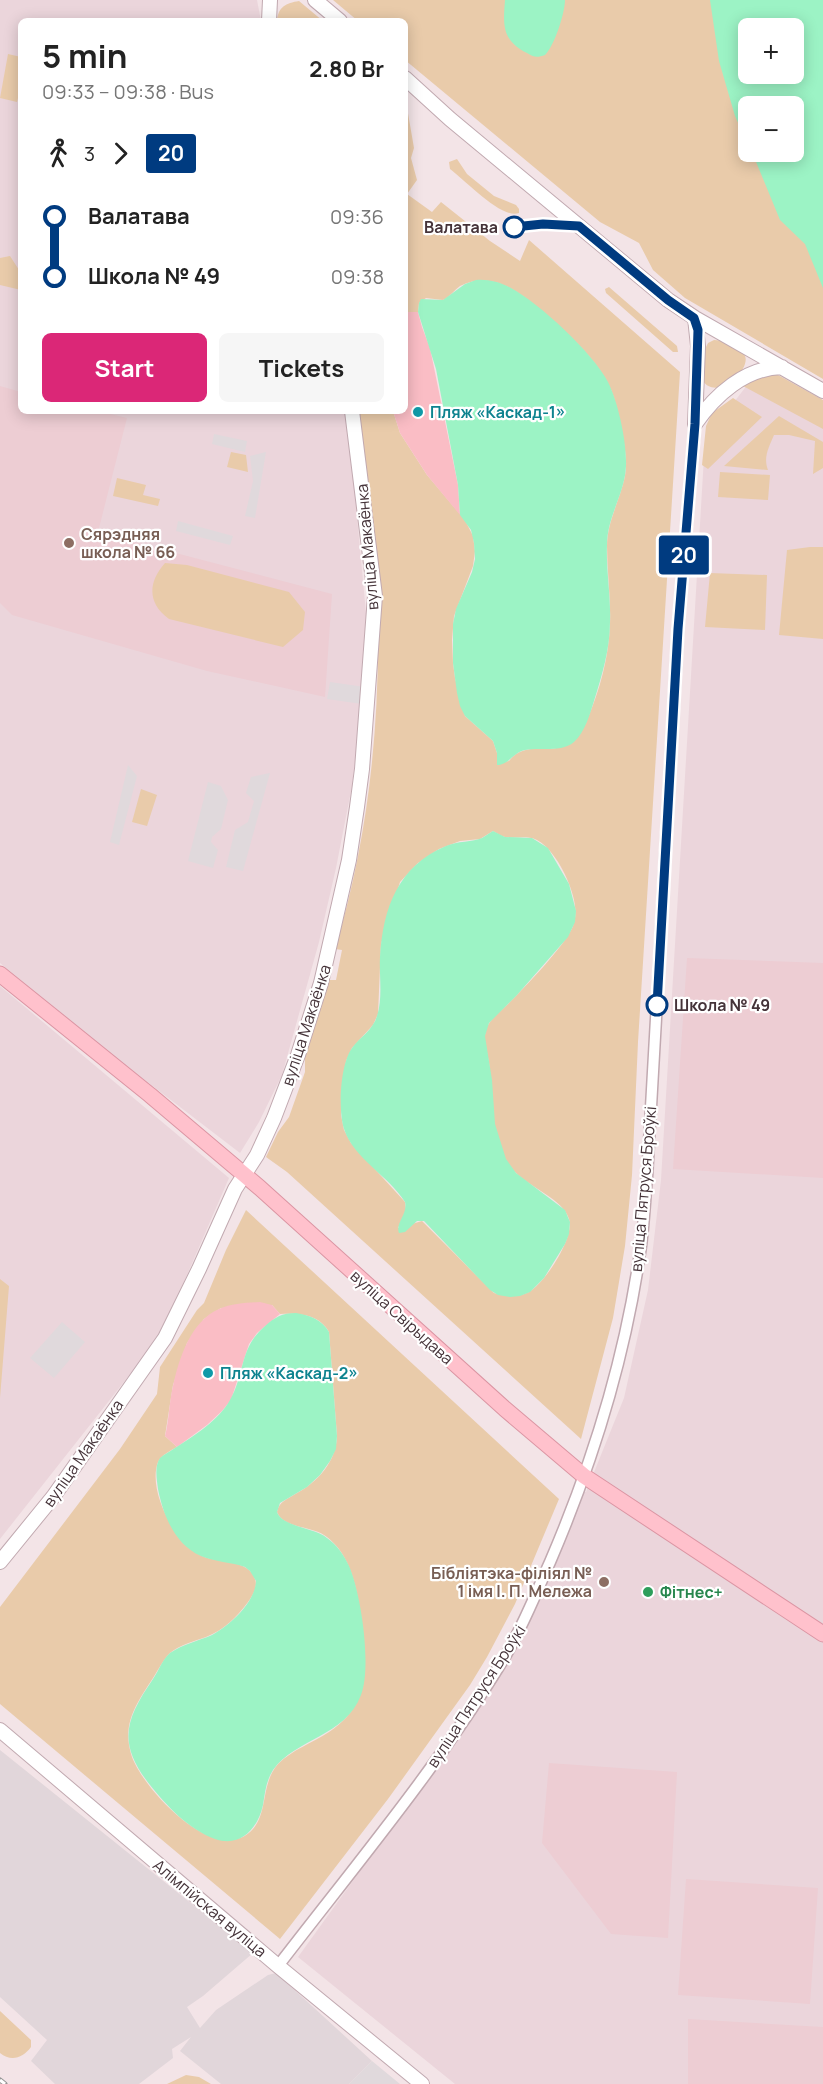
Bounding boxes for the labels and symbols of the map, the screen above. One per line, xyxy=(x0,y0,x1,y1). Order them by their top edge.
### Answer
place label: Валатава xyxy=(424,216,498,238)
marker: Валатава xyxy=(503,216,525,238)
place label: Пляж «Каскад-1» xyxy=(430,401,565,423)
marker: Пляж «Каскад-1» xyxy=(411,405,425,419)
street label: вуліца Макаёнка xyxy=(351,483,383,611)
place label: Сярэдняя школа № 66 xyxy=(81,523,175,563)
marker: Сярэдняя школа № 66 xyxy=(62,536,76,550)
line badge: 20 xyxy=(657,536,711,574)
street label: вуліца Макаёнка xyxy=(276,961,336,1089)
marker: Школа № 49 xyxy=(646,994,668,1016)
place label: Школа № 49 xyxy=(674,994,770,1016)
street label: вуліца Пятруся Броўкі xyxy=(625,1105,661,1273)
street label: вуліца Свірыдава xyxy=(346,1265,458,1369)
place label: Пляж «Каскад-2» xyxy=(220,1362,358,1384)
marker: Пляж «Каскад-2» xyxy=(201,1366,215,1380)
street label: вуліца Макаёнка xyxy=(38,1395,128,1511)
place label: Бібліятэка-філіял № 1 імя І. П. Мележа xyxy=(431,1562,592,1602)
marker: Бібліятэка-філіял № 1 імя І. П. Мележа xyxy=(597,1575,611,1589)
place label: Фітнес+ xyxy=(660,1581,723,1603)
marker: Фітнес+ xyxy=(641,1585,655,1599)
street label: вуліца Пятруся Броўкі xyxy=(422,1620,530,1772)
street label: Алімпійская вуліца xyxy=(148,1854,272,1962)

